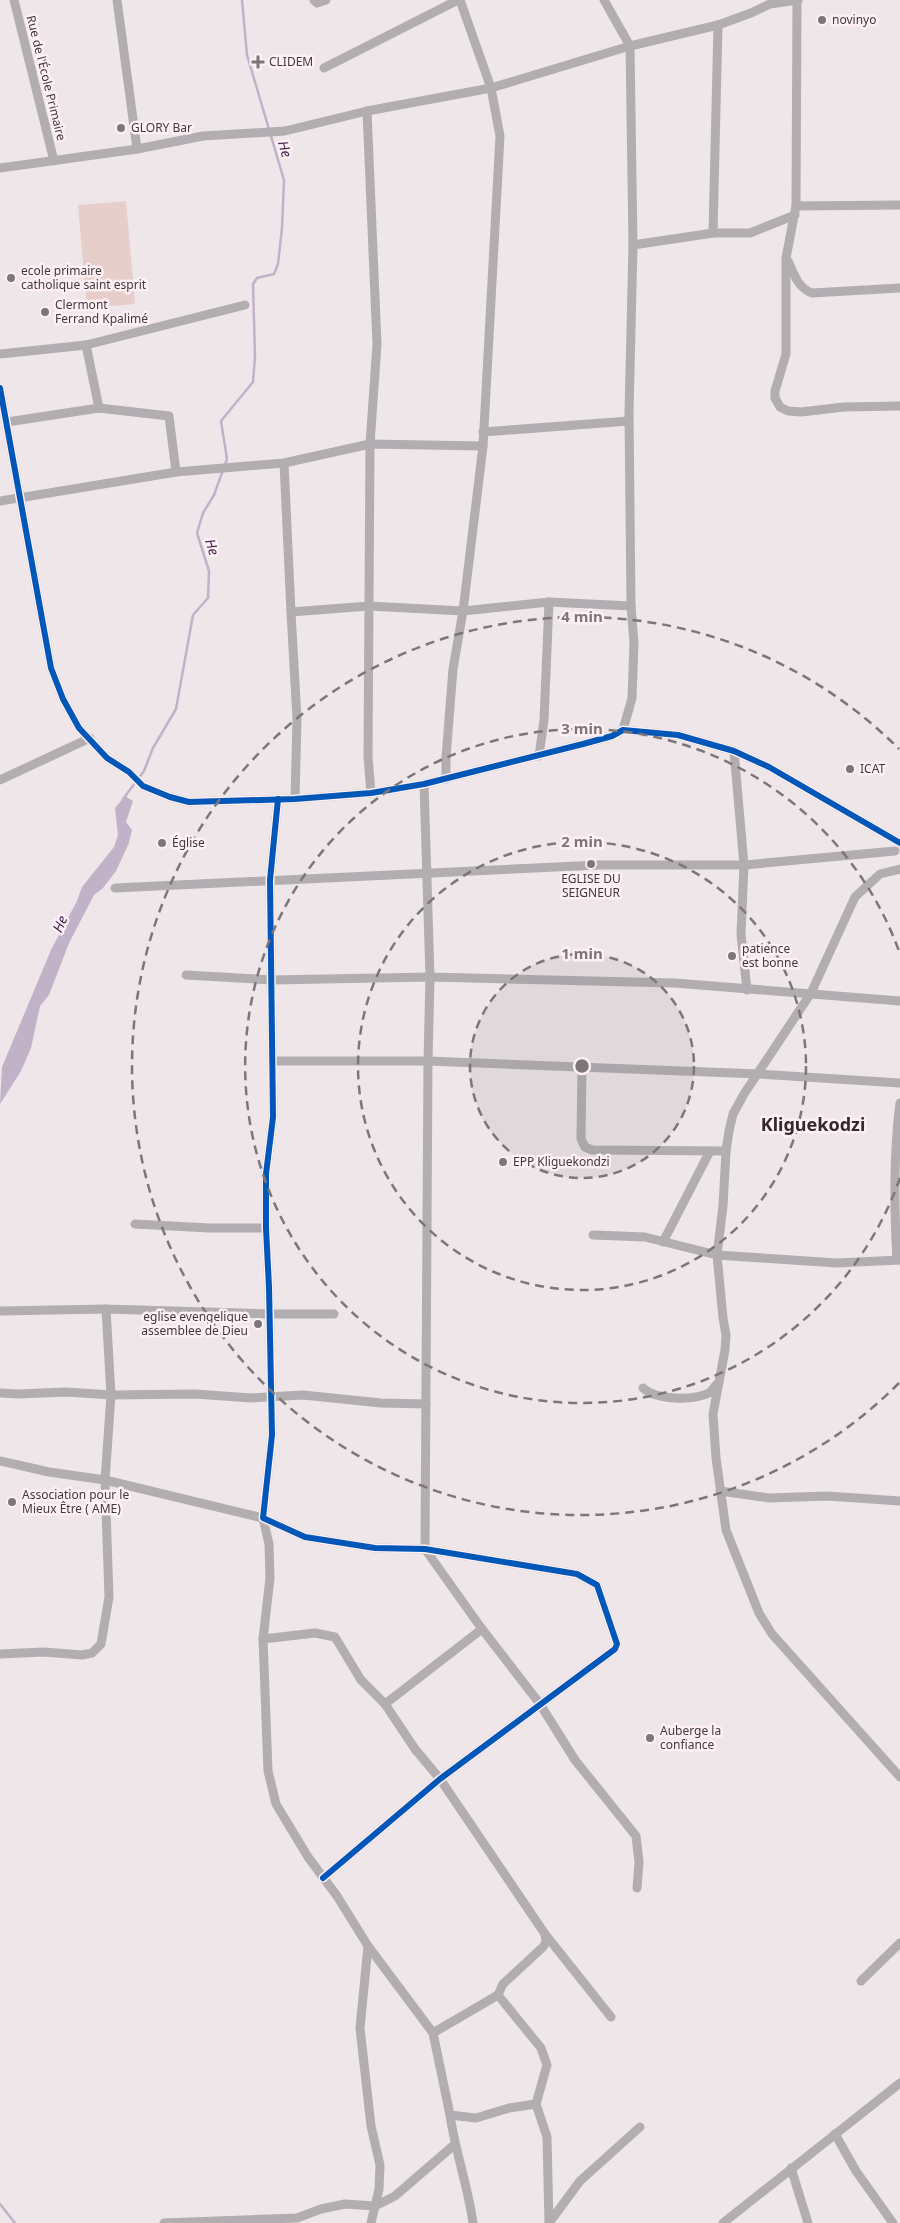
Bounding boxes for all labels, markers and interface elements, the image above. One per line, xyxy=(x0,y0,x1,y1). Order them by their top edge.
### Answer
place label: novinyo xyxy=(832,11,876,28)
street label: Rue de l'École Primaire xyxy=(23,14,70,142)
marker: novinyo xyxy=(816,14,828,26)
place label: CLIDEM xyxy=(269,53,313,70)
marker: CLIDEM xyxy=(251,55,265,69)
place label: GLORY Bar xyxy=(131,119,192,136)
marker: GLORY Bar xyxy=(115,122,127,134)
water label: He xyxy=(274,138,297,160)
place label: ecole primaire catholique saint esprit xyxy=(21,262,147,293)
marker: ecole primaire catholique saint esprit xyxy=(5,272,17,284)
place label: Clermont Ferrand Kpalimé xyxy=(55,296,148,327)
marker: Clermont Ferrand Kpalimé xyxy=(39,306,51,318)
water label: He xyxy=(201,536,224,558)
text: 4 min xyxy=(561,606,603,626)
text: 3 min xyxy=(561,718,603,738)
place label: ICAT xyxy=(860,760,885,777)
marker: ICAT xyxy=(844,763,856,775)
text: 2 min xyxy=(561,831,603,851)
place label: Église xyxy=(172,834,205,851)
marker: Église xyxy=(156,837,168,849)
marker: EGLISE DU SEIGNEUR xyxy=(585,858,597,870)
place label: EGLISE DU SEIGNEUR xyxy=(561,870,621,901)
water label: He xyxy=(48,912,72,935)
place label: patience est bonne xyxy=(742,940,798,971)
text: 1 min xyxy=(561,943,603,963)
marker: patience est bonne xyxy=(726,950,738,962)
centre of rings xyxy=(573,1057,591,1075)
district label: Kliguekodzi xyxy=(761,1112,865,1136)
place label: EPP Kliguekondzi xyxy=(513,1153,610,1170)
marker: EPP Kliguekondzi xyxy=(497,1156,509,1168)
place label: eglise evengelique assemblee de Dieu xyxy=(141,1308,248,1339)
marker: eglise evengelique assemblee de Dieu xyxy=(252,1318,264,1330)
place label: Association pour le Mieux Être ( AME) xyxy=(22,1486,129,1517)
marker: Association pour le Mieux Être ( AME) xyxy=(6,1496,18,1508)
place label: Auberge la confiance xyxy=(660,1722,721,1753)
marker: Auberge la confiance xyxy=(644,1732,656,1744)

